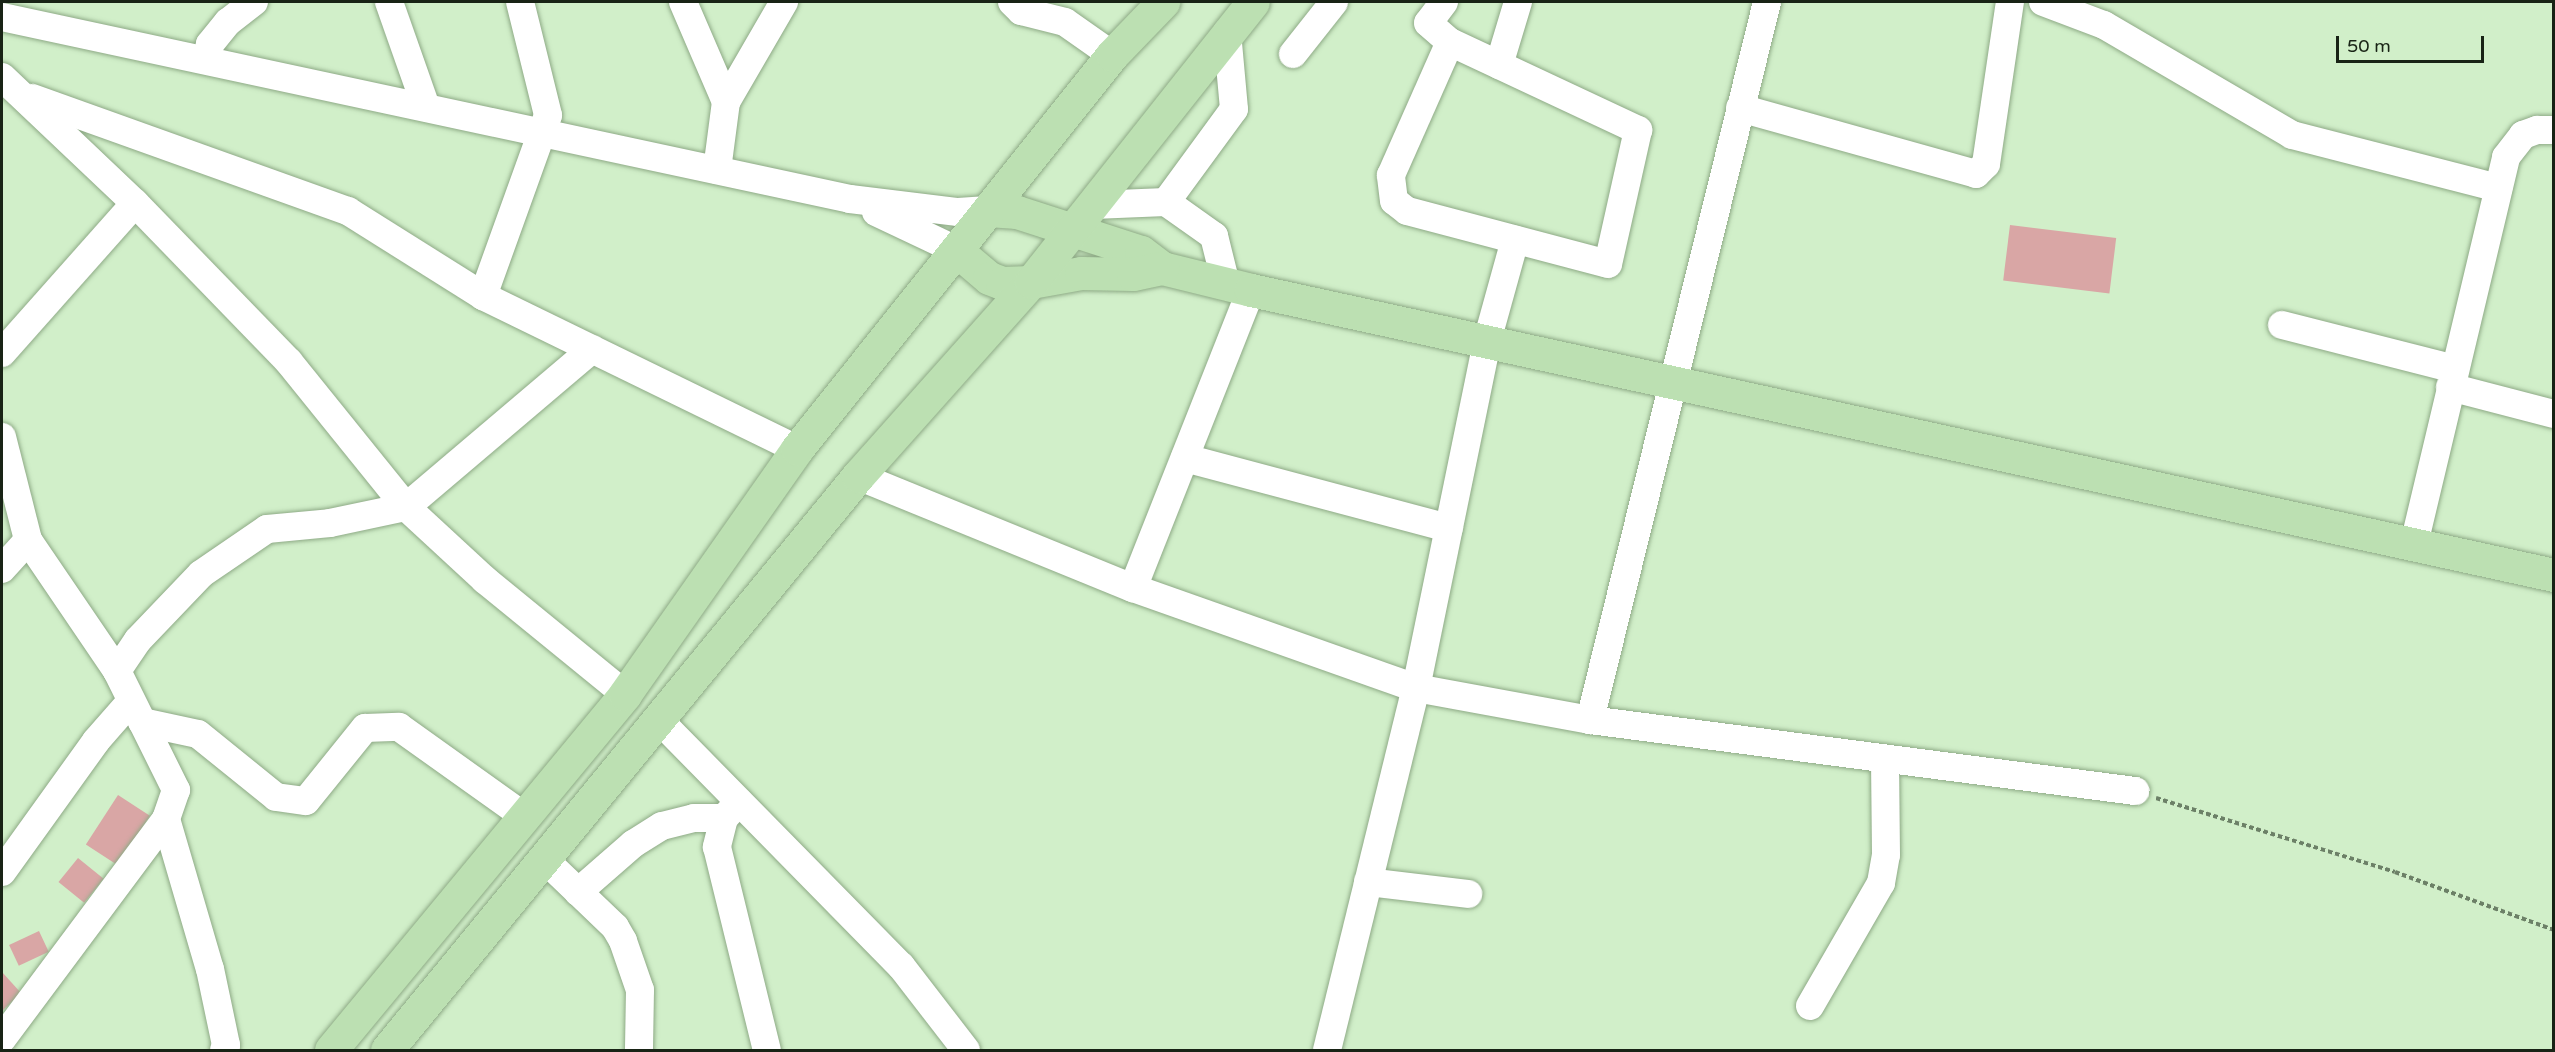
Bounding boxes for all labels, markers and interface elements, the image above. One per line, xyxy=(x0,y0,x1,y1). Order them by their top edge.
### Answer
scale bar xyxy=(2339,24,2488,62)
text: 50 m xyxy=(2347,35,2391,57)

